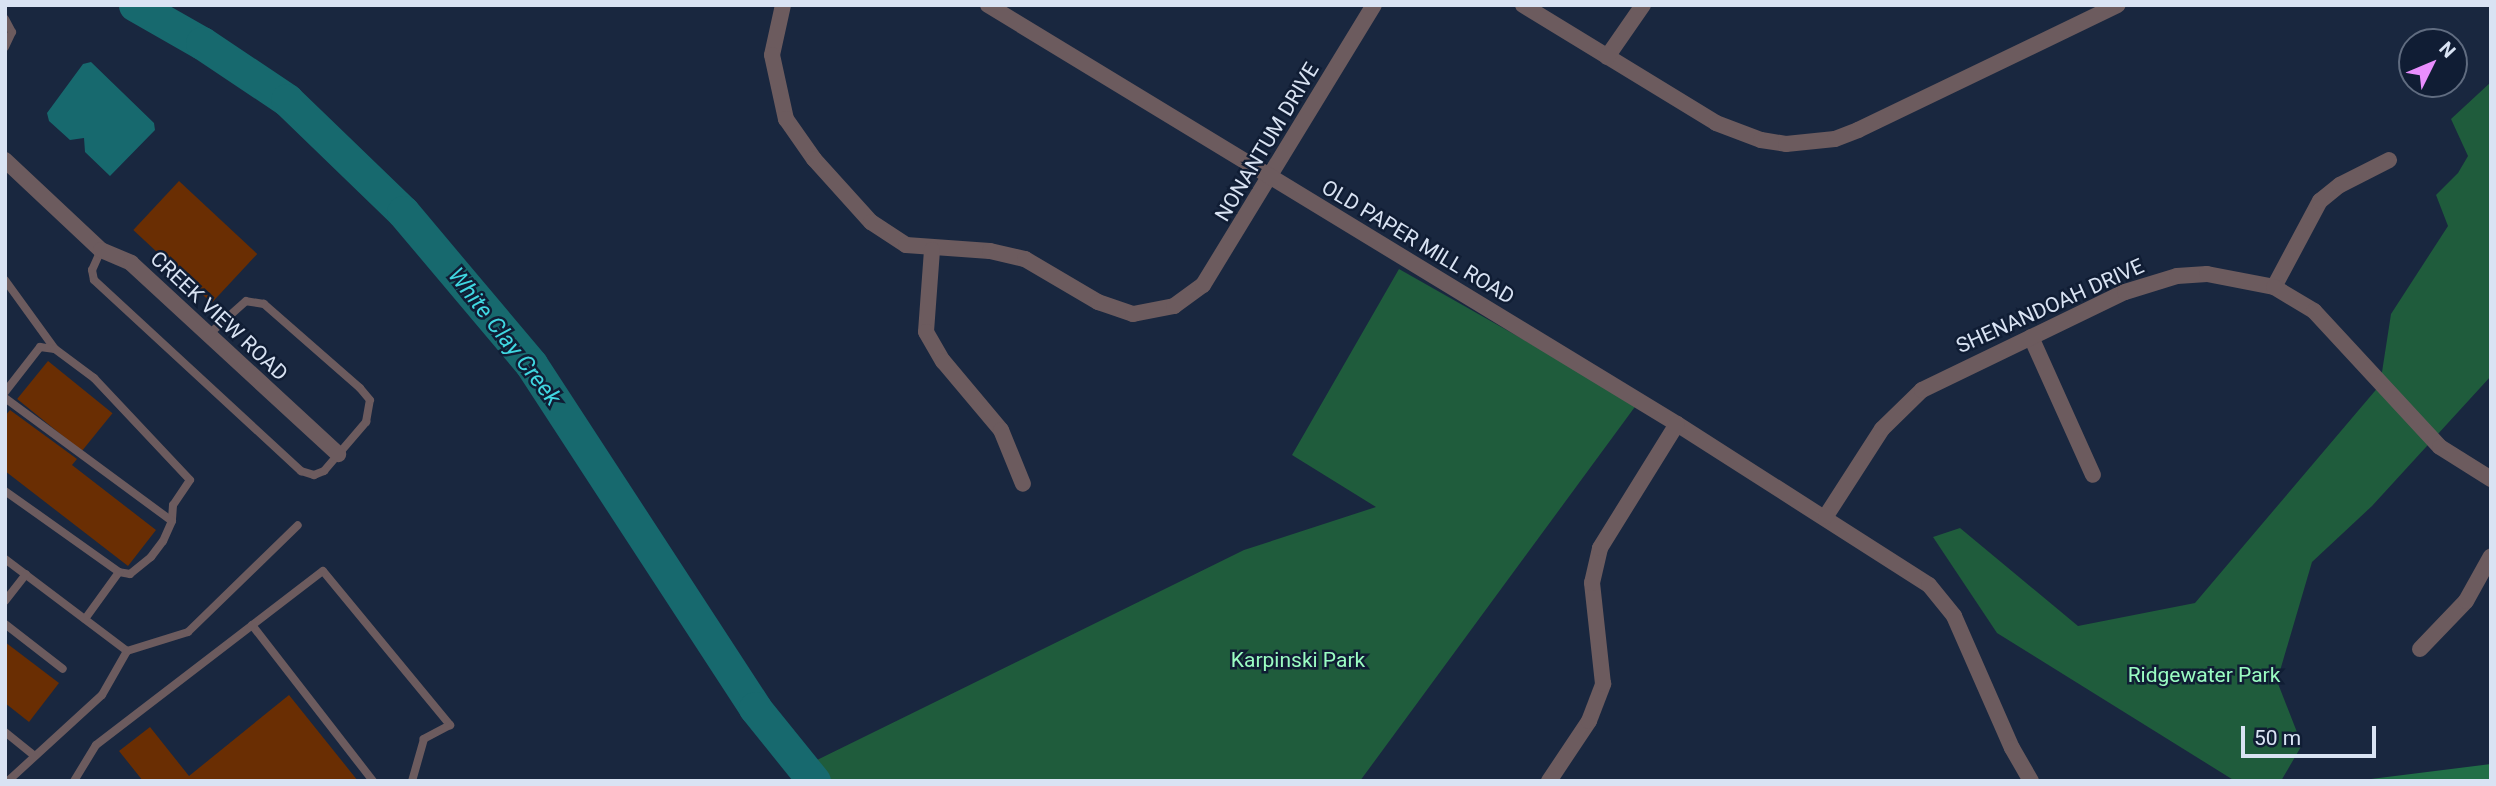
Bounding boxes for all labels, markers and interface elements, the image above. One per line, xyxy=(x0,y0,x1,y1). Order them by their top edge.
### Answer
north arrow xyxy=(2398,28,2468,98)
text: N xyxy=(2434,37,2460,62)
street label: NONANTUM DRIVE xyxy=(1210,58,1324,226)
street label: OLD PAPER MILL ROAD xyxy=(1317,175,1519,309)
street label: CREEK VIEW ROAD xyxy=(145,246,293,386)
street label: SHENANDOAH DRIVE xyxy=(1952,253,2148,359)
water label: White Clay Creek xyxy=(442,263,566,411)
park label: Karpinski Park xyxy=(1231,647,1365,673)
park label: Ridgewater Park xyxy=(2128,662,2280,688)
scale bar xyxy=(2244,712,2379,756)
text: 50 m xyxy=(2254,726,2301,750)

